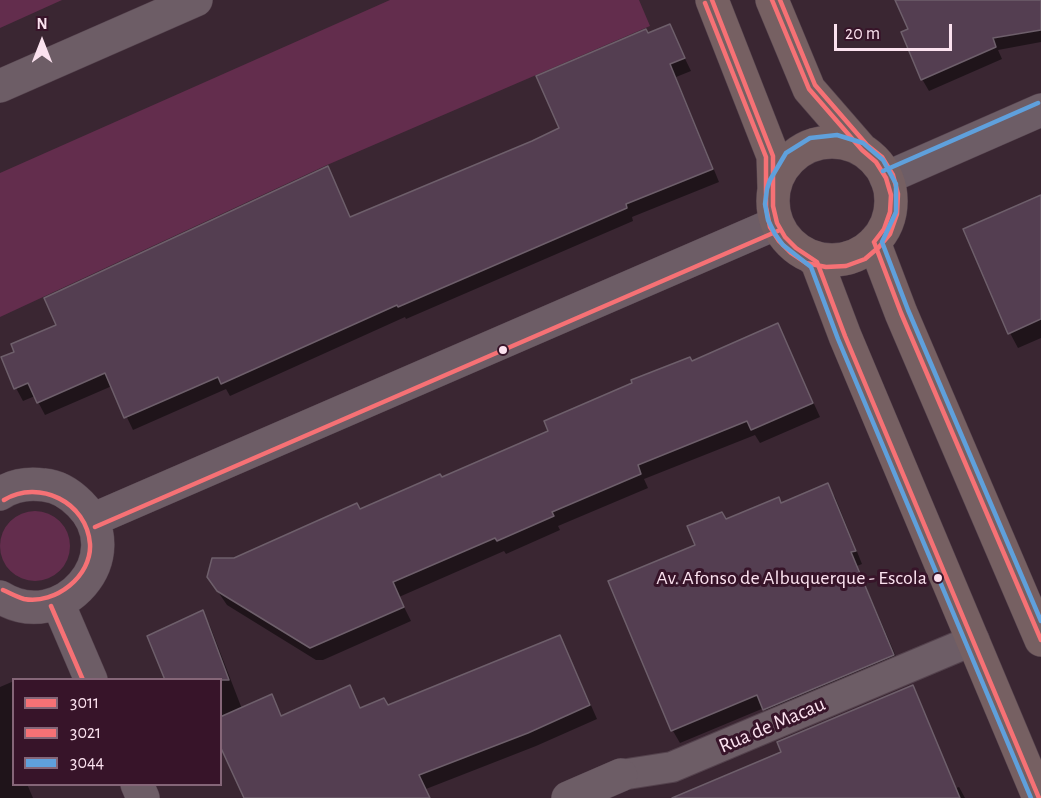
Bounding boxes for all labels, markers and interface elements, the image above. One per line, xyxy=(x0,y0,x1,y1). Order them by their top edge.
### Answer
north arrow xyxy=(12,12,72,72)
scale bar xyxy=(837,12,956,50)
text: N xyxy=(36,16,48,32)
text: 20 m xyxy=(845,25,880,43)
unlabelled marker xyxy=(497,344,509,356)
place label: Av. Afonso de Albuquerque - Escola xyxy=(656,566,927,590)
marker: Av. Afonso de Albuquerque - Escola xyxy=(932,572,944,584)
legend xyxy=(12,678,222,786)
street label: Rua de Macau xyxy=(715,691,829,759)
text: 3011 xyxy=(70,694,99,712)
text: 3021 xyxy=(70,724,101,742)
text: 3044 xyxy=(70,754,104,772)

